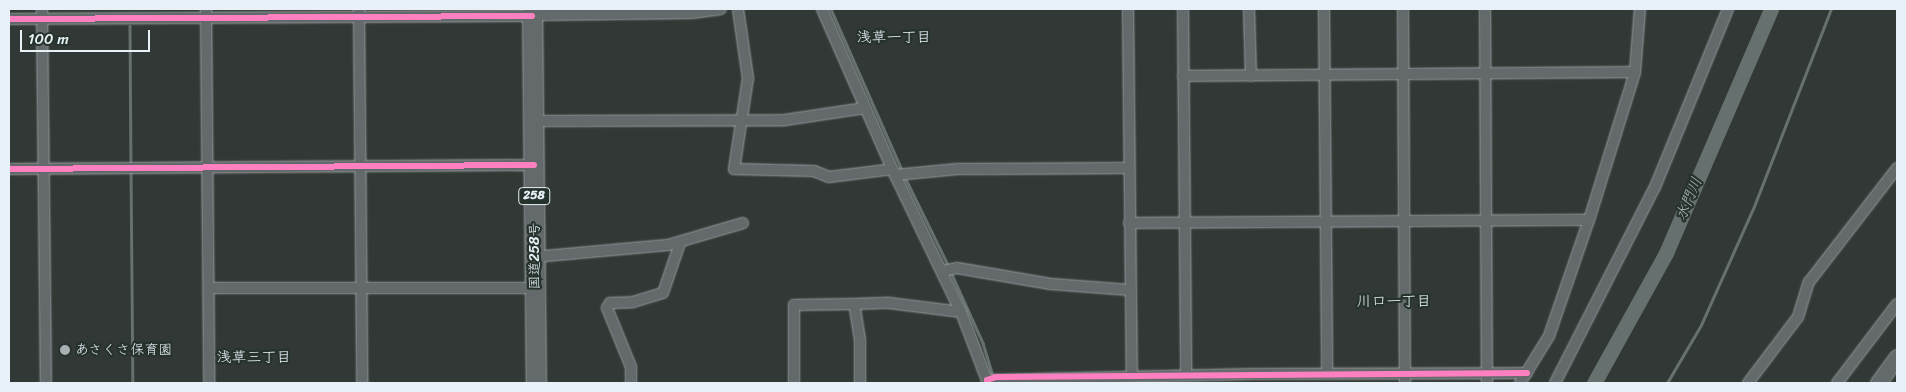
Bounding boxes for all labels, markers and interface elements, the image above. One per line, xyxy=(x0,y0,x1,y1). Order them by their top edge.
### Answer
scale bar xyxy=(22,20,152,52)
text: 100 m xyxy=(28,26,69,52)
district label: 浅草一丁目 xyxy=(857,29,931,47)
water label: 水門川 xyxy=(1672,175,1706,223)
road number: 258 xyxy=(518,187,550,206)
street label: 国道258号 xyxy=(527,222,543,290)
district label: 川口一丁目 xyxy=(1357,293,1431,311)
place label: あさくさ保育園 xyxy=(75,342,173,358)
marker: あさくさ保育園 xyxy=(59,344,71,356)
district label: 浅草三丁目 xyxy=(217,349,291,367)

